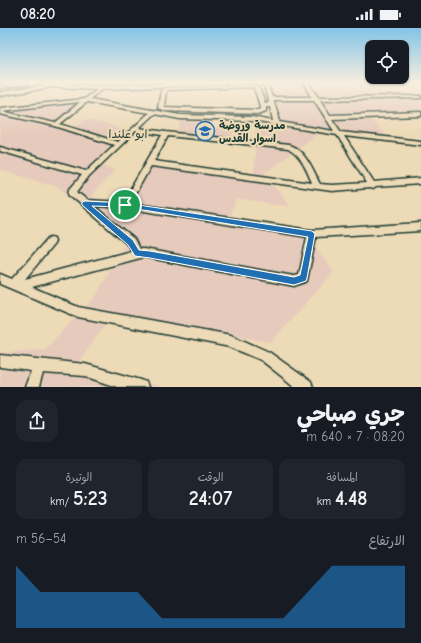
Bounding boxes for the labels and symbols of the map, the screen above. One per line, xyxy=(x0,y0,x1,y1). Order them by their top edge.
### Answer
place label: مدرسة وروضة اسوار القدس xyxy=(219,119,286,146)
school or university icon: مدرسة وروضة اسوار القدس xyxy=(194,120,216,142)
district label: ابو علندا xyxy=(109,127,148,142)
pin xyxy=(108,188,142,222)

